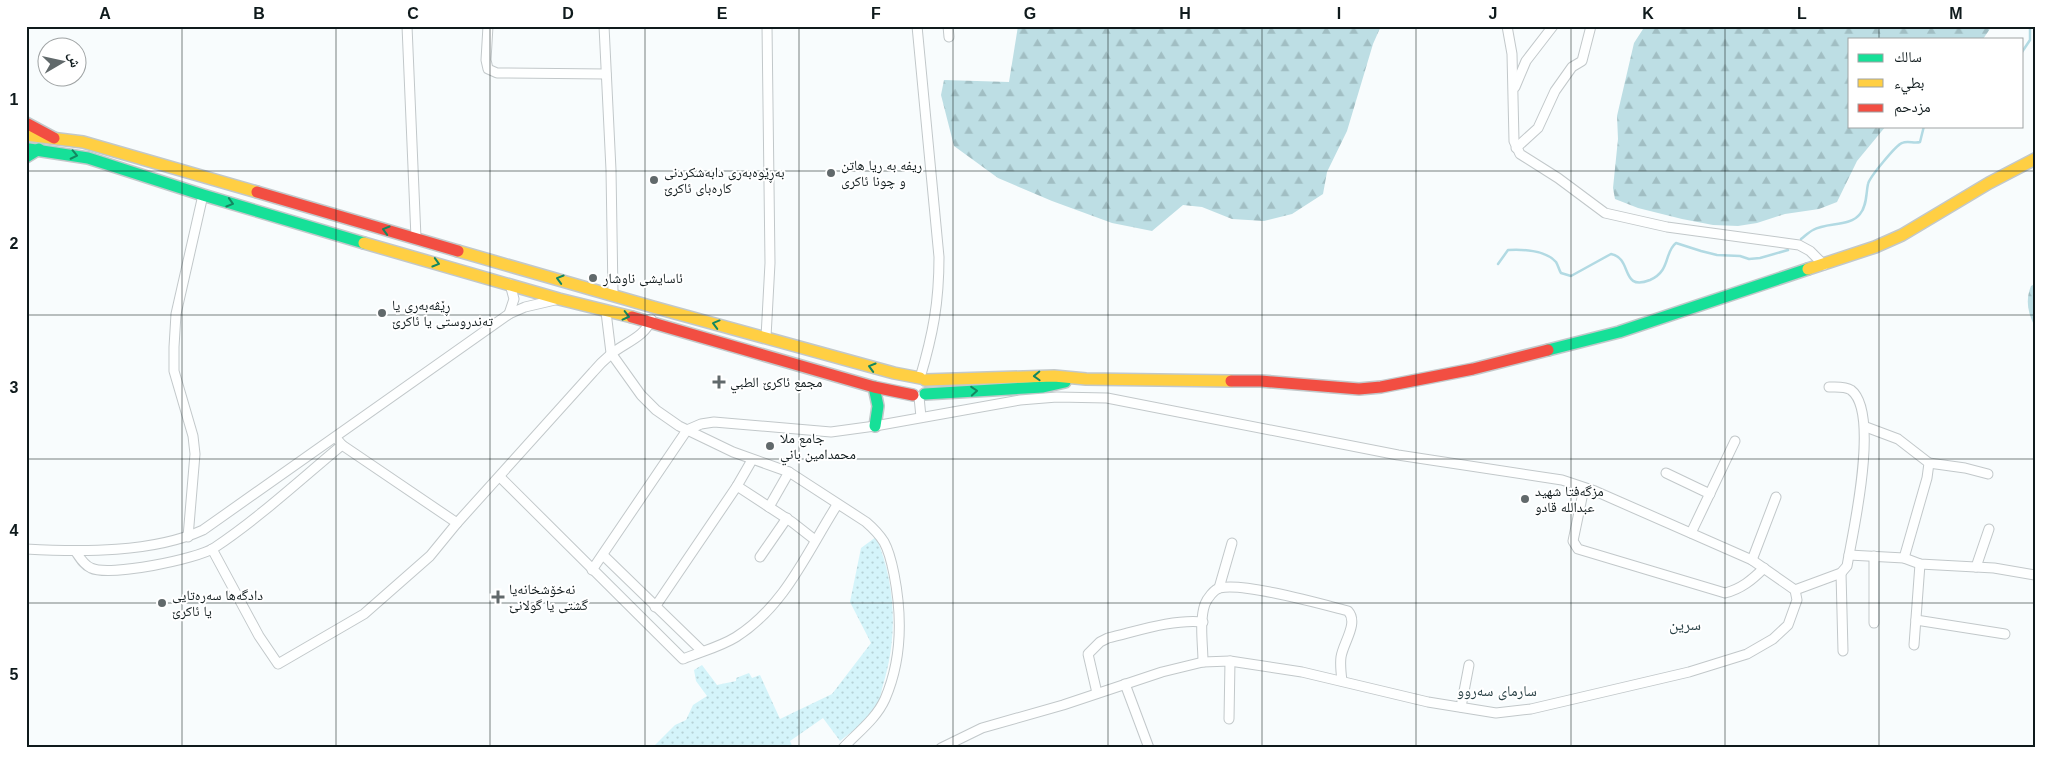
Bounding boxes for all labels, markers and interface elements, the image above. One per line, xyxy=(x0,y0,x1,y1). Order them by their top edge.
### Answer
text: A xyxy=(99,5,111,22)
text: B xyxy=(253,5,265,22)
text: C xyxy=(407,5,419,22)
text: D xyxy=(562,5,574,22)
text: E xyxy=(717,5,728,22)
text: F xyxy=(871,5,881,22)
text: G xyxy=(1024,5,1036,22)
text: H xyxy=(1179,5,1191,22)
text: I xyxy=(1337,5,1341,22)
text: J xyxy=(1489,5,1497,22)
text: K xyxy=(1642,5,1654,22)
text: L xyxy=(1797,5,1807,22)
text: M xyxy=(1949,5,1963,22)
north arrow xyxy=(38,38,88,88)
legend xyxy=(1848,38,2024,128)
text: سالك xyxy=(1894,48,1922,65)
text: ش xyxy=(65,51,84,69)
text: بطيء xyxy=(1894,74,1924,95)
text: 1 xyxy=(10,91,19,108)
text: مزدحم xyxy=(1894,98,1931,117)
one-way arrow xyxy=(70,149,79,160)
place label: ريفه به ريا هاتن و چونا ئاكرى xyxy=(841,157,922,190)
place label: بەڕێوەبەری دابەشکردنی کارەبای ئاکرێ xyxy=(664,164,785,197)
marker: ريفه به ريا هاتن و چونا ئاكرى xyxy=(825,167,837,179)
marker: بەڕێوەبەری دابەشکردنی کارەبای ئاکرێ xyxy=(648,174,660,186)
one-way arrow xyxy=(225,198,233,208)
one-way arrow xyxy=(383,225,391,235)
text: 2 xyxy=(10,235,19,252)
one-way arrow xyxy=(432,257,440,267)
place label: ئاسايشى ناوشار xyxy=(602,270,683,287)
marker: ئاسايشى ناوشار xyxy=(587,272,599,284)
one-way arrow xyxy=(556,274,564,284)
place label: ڕێڤەبەری یا تەندروستی یا ئاکرێ xyxy=(392,297,493,330)
marker: ڕێڤەبەری یا تەندروستی یا ئاکرێ xyxy=(376,307,388,319)
one-way arrow xyxy=(622,310,631,321)
one-way arrow xyxy=(712,319,720,329)
one-way arrow xyxy=(868,362,877,373)
one-way arrow xyxy=(1033,371,1041,382)
place label: مجمع ئاکرێ الطبي xyxy=(730,374,822,394)
marker: مجمع ئاکرێ الطبي xyxy=(712,375,726,389)
text: 3 xyxy=(10,379,19,396)
one-way arrow xyxy=(970,386,978,397)
place label: جامع ملا محمدامين باني xyxy=(780,430,856,466)
marker: جامع ملا محمدامين باني xyxy=(764,440,776,452)
place label: مزگەفتا شهيد عبدالله قادو xyxy=(1535,483,1604,516)
marker: مزگەفتا شهيد عبدالله قادو xyxy=(1519,493,1531,505)
text: 4 xyxy=(10,522,19,539)
place label: نەخۆشخانەیا گشتی یا گولانێ xyxy=(509,581,588,614)
place label: دادگەها سەرەتایی یا ئاکرێ xyxy=(172,587,263,620)
marker: نەخۆشخانەیا گشتی یا گولانێ xyxy=(491,590,505,604)
marker: دادگەها سەرەتایی یا ئاکرێ xyxy=(156,597,168,609)
district label: سرين xyxy=(1669,616,1701,635)
text: 5 xyxy=(10,666,19,683)
district label: سارمای سەروو xyxy=(1457,682,1537,701)

